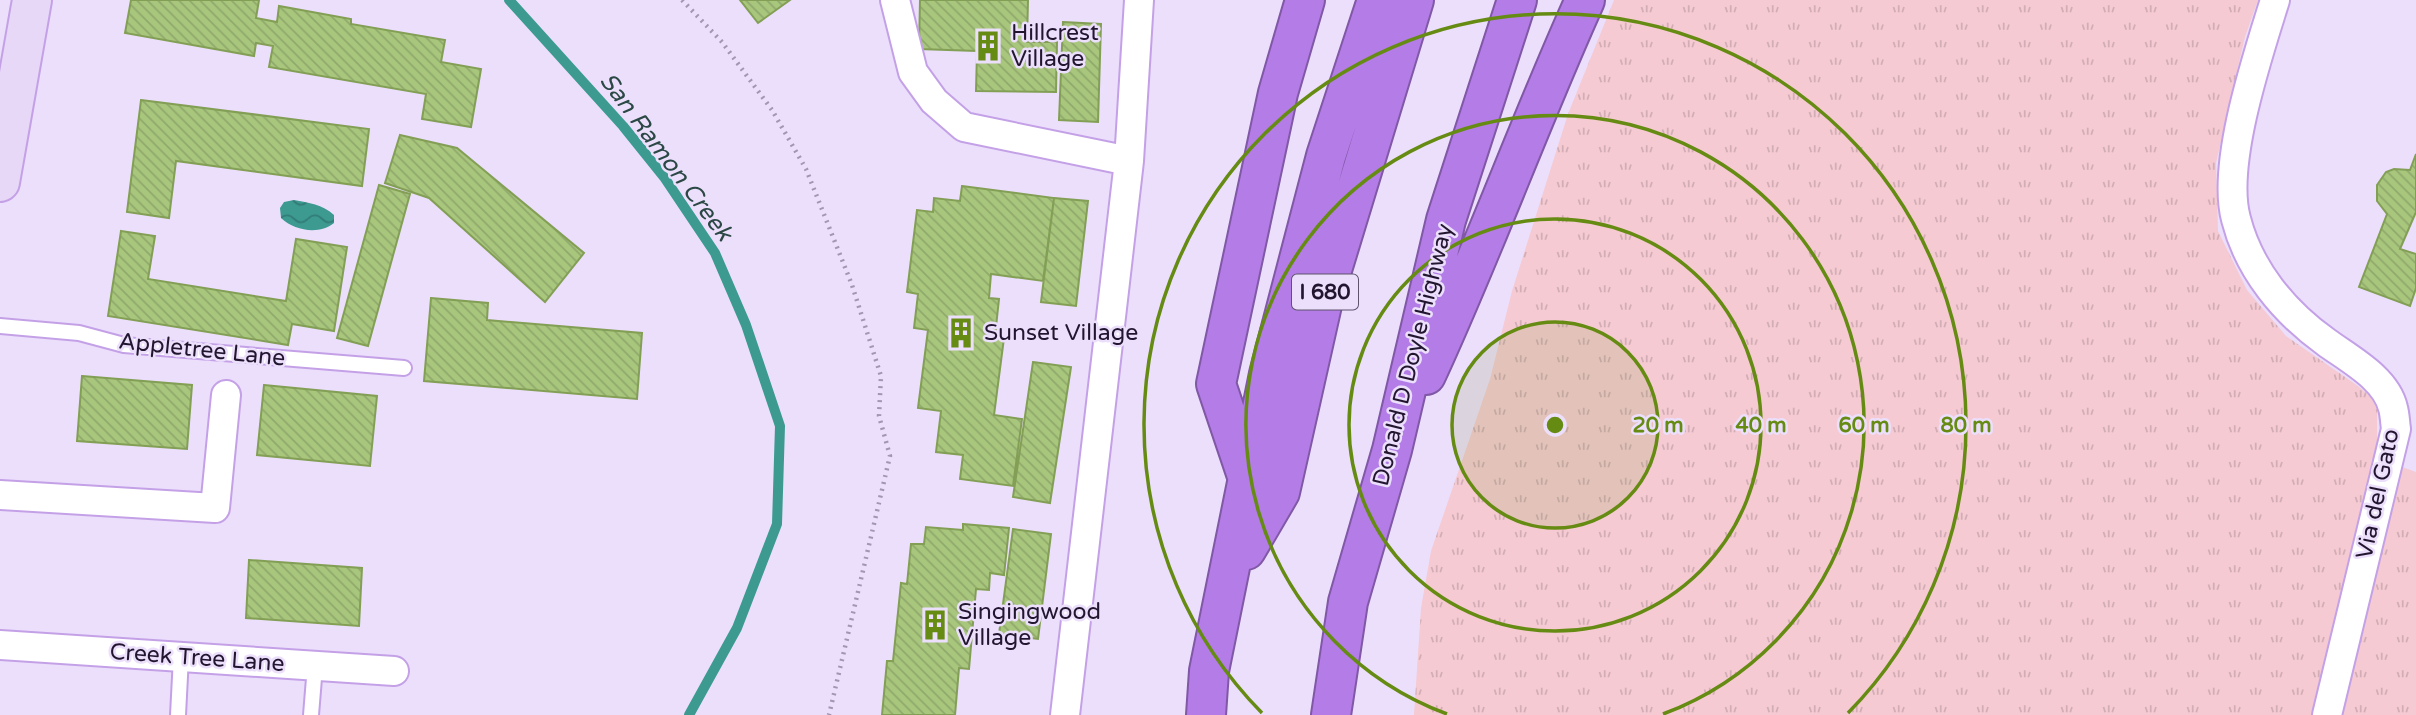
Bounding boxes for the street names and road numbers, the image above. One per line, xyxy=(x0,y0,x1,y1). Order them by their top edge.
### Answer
street label: Donald D Doyle Highway xyxy=(1367,221,1459,489)
road number: I 680 xyxy=(1292,274,1358,310)
street label: Appletree Lane xyxy=(117,327,287,373)
street label: Via del Gato xyxy=(2351,426,2405,562)
street label: Creek Tree Lane xyxy=(109,638,285,678)

